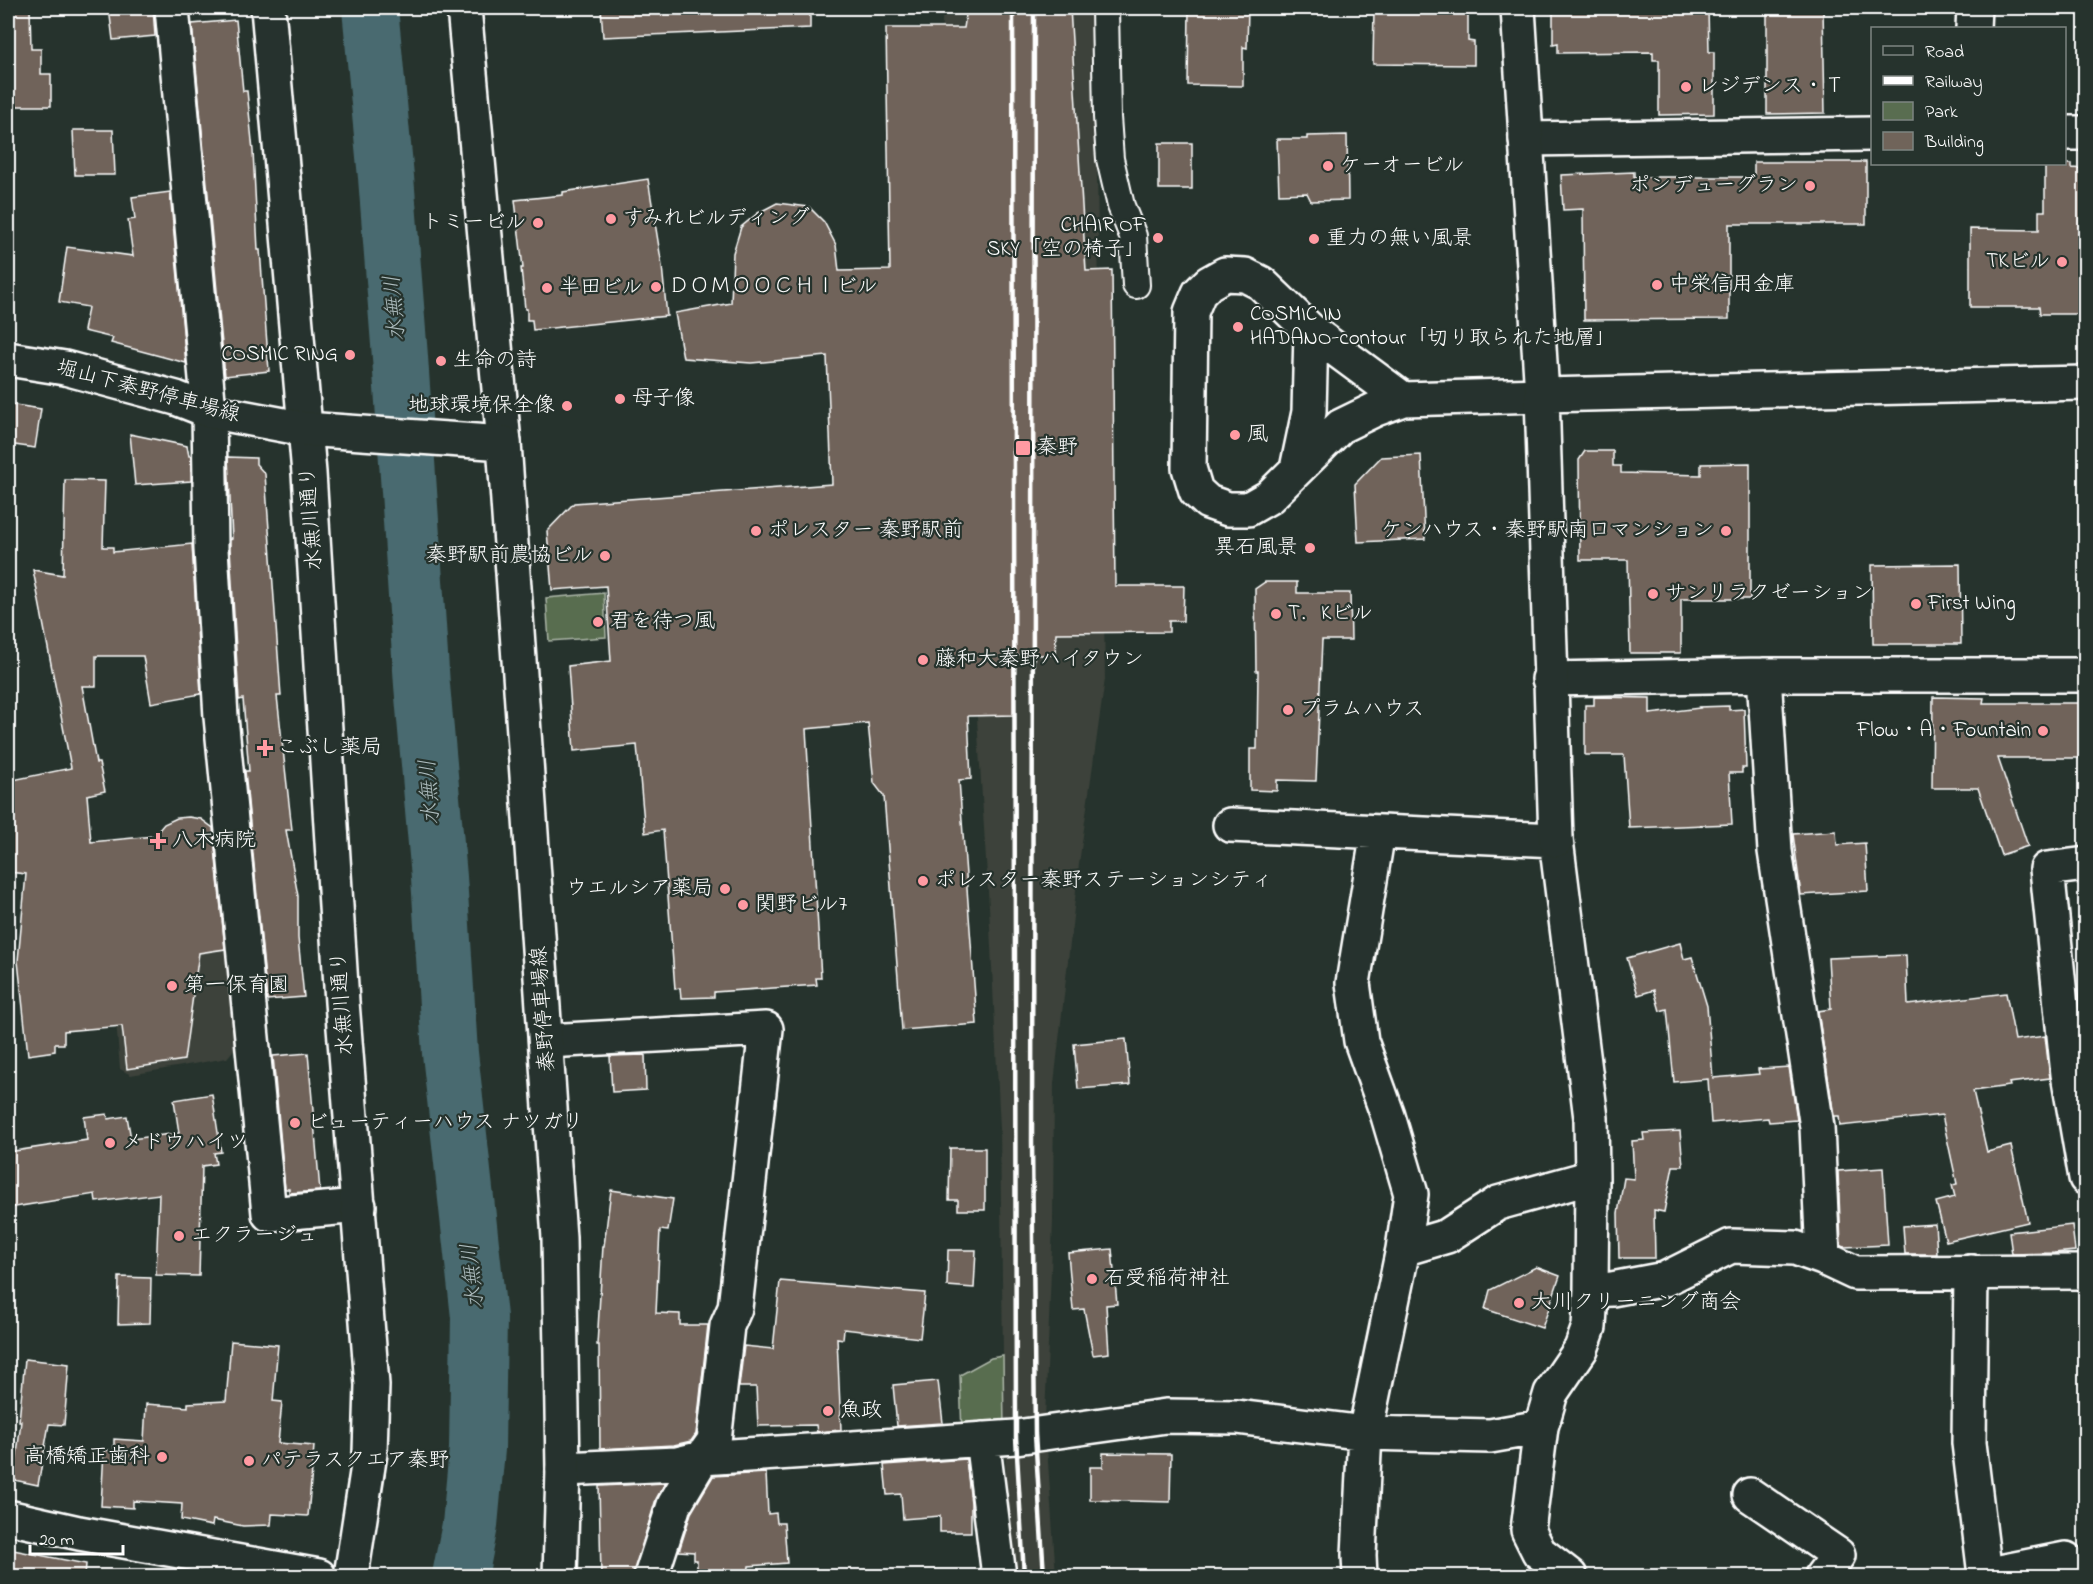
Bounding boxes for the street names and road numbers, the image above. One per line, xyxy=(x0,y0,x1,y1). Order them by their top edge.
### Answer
street label: 堀山下秦野停車場線 xyxy=(53,353,243,431)
street label: 水無川通り xyxy=(293,465,331,571)
street label: 秦野停車場線 xyxy=(525,945,563,1073)
street label: 水無川通り xyxy=(324,950,362,1056)

